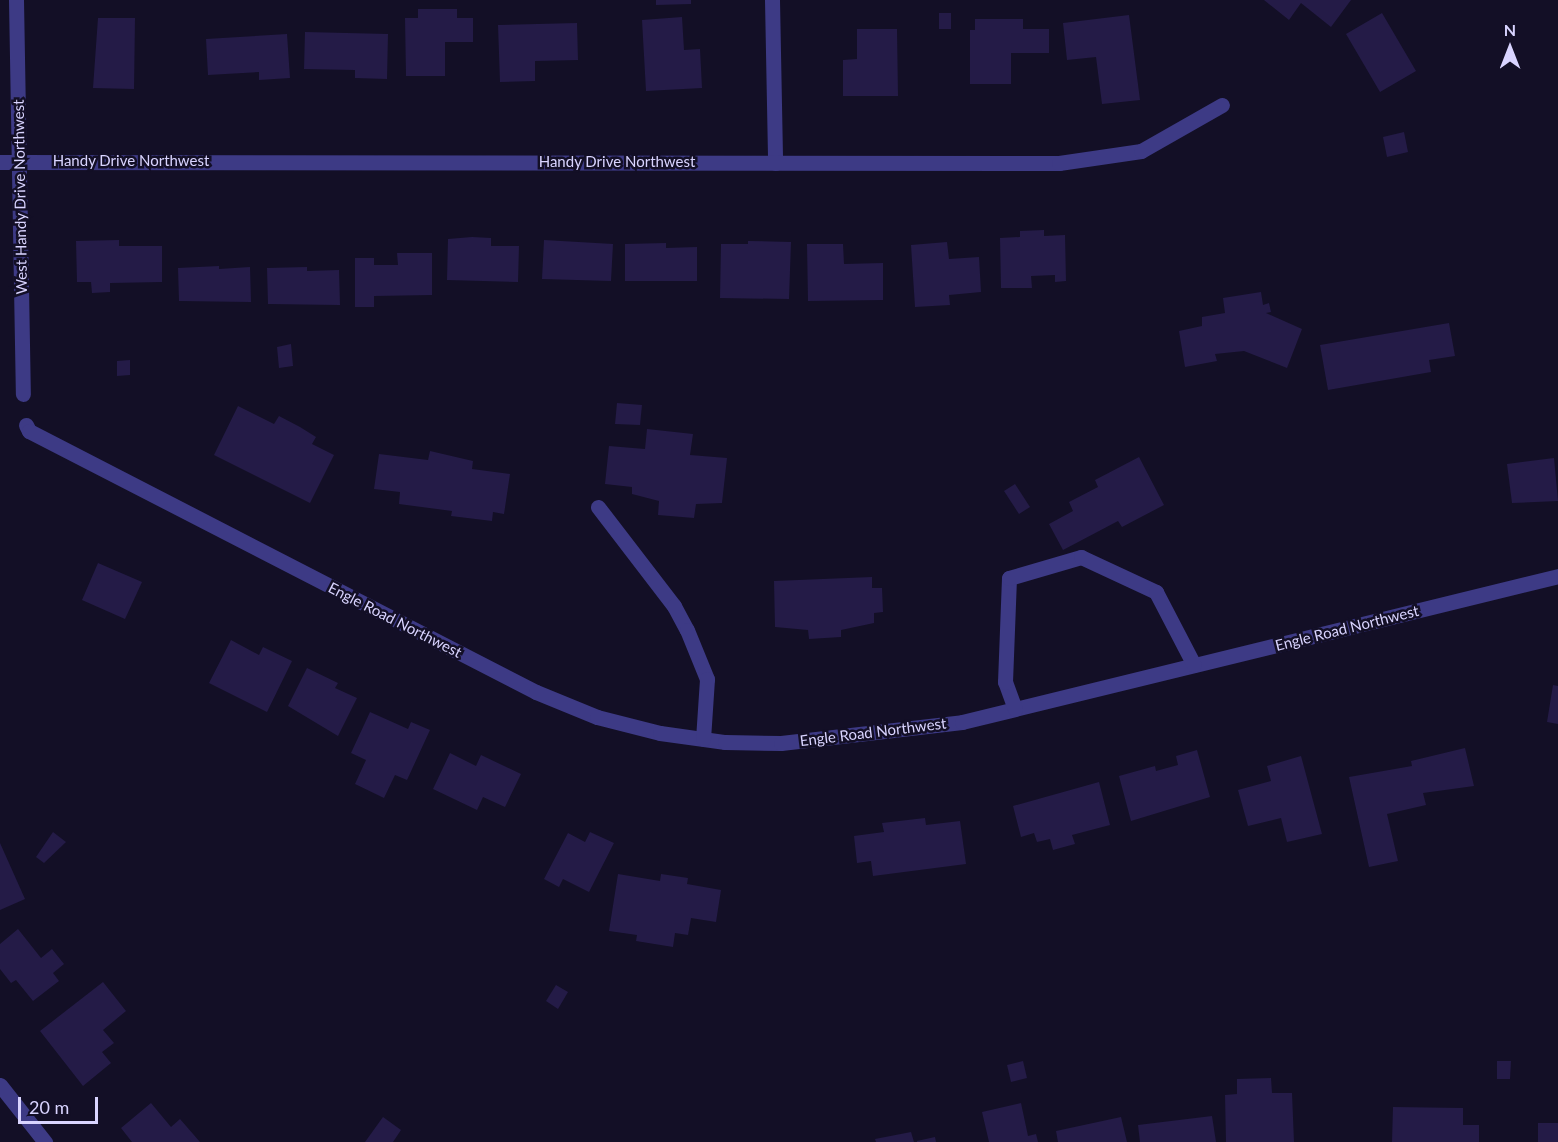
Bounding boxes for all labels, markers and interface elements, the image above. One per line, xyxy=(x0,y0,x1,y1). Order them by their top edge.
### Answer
north arrow xyxy=(1480,18,1540,78)
text: N xyxy=(1504,20,1516,39)
street label: West Handy Drive Northwest xyxy=(9,99,31,295)
street label: Handy Drive Northwest xyxy=(53,152,209,170)
street label: Handy Drive Northwest xyxy=(539,153,695,171)
street label: Engle Road Northwest xyxy=(325,579,465,661)
street label: Engle Road Northwest xyxy=(1273,601,1421,655)
street label: Engle Road Northwest xyxy=(799,714,947,750)
scale bar xyxy=(21,1085,100,1123)
text: 20 m xyxy=(29,1096,69,1118)

